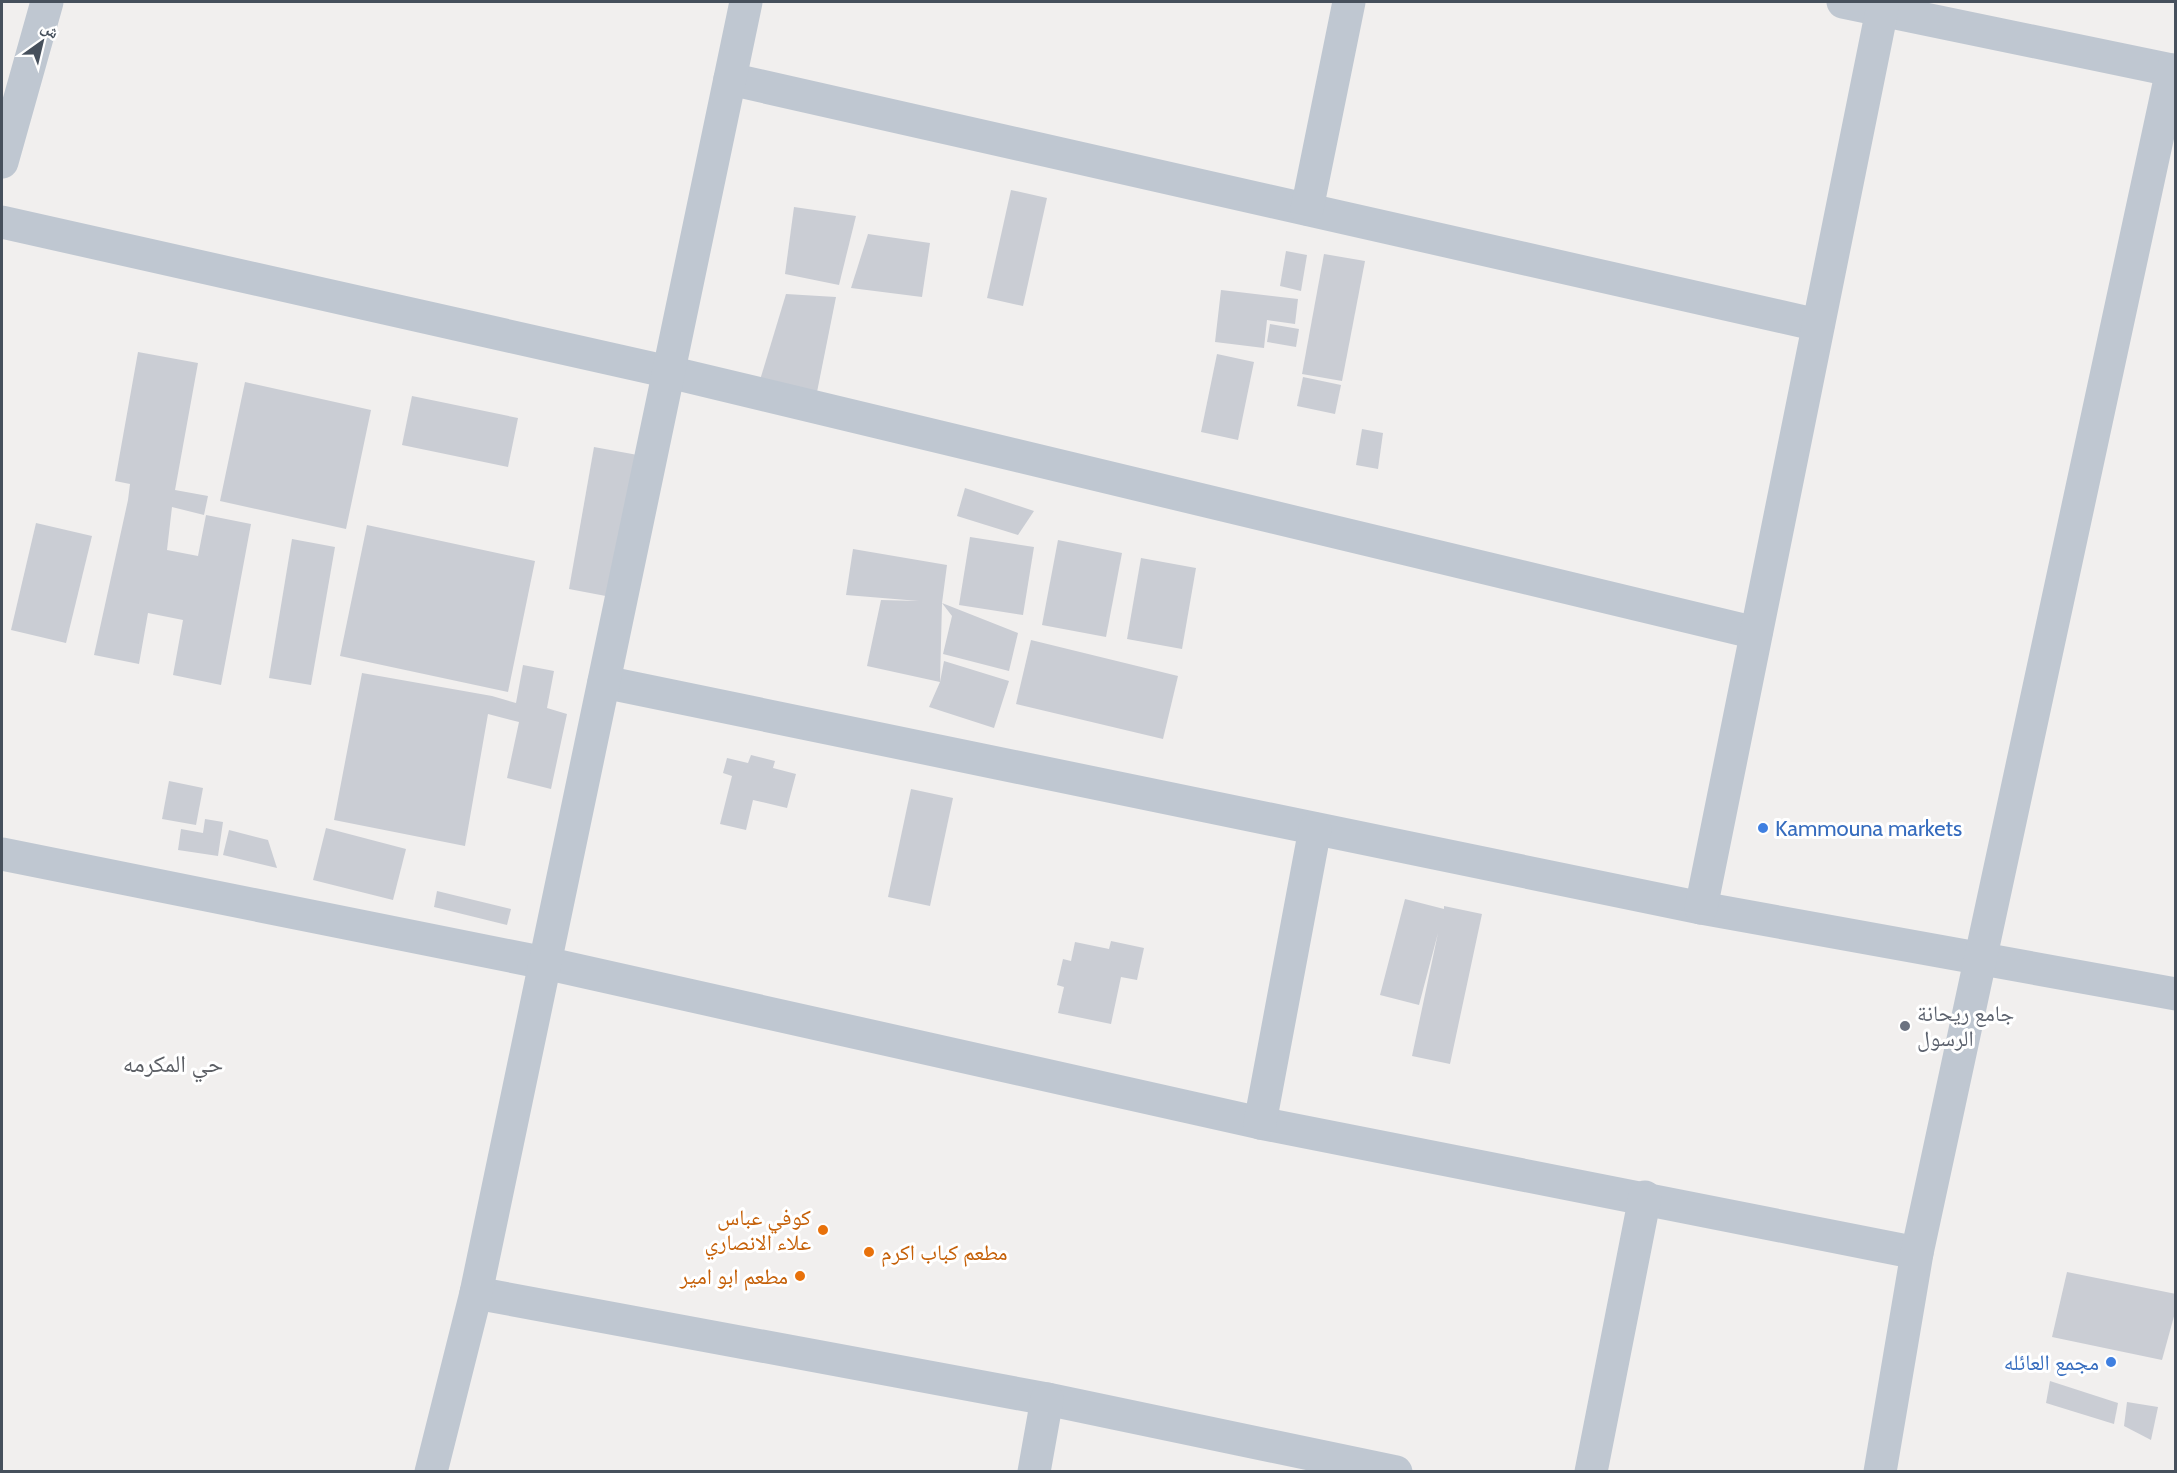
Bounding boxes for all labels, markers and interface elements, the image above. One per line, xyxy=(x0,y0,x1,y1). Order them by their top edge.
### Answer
north arrow xyxy=(12,12,72,72)
text: ش xyxy=(38,17,62,43)
place label: Kammouna markets xyxy=(1775,815,1962,842)
marker: Kammouna markets xyxy=(1756,821,1770,835)
place label: جامع ريحانة الرسول xyxy=(1917,1000,2014,1052)
marker: جامع ريحانة الرسول xyxy=(1898,1019,1912,1033)
district label: حي المكرمه xyxy=(123,1049,223,1083)
place label: كوفي عباس علاء الانصاري xyxy=(704,1204,811,1259)
marker: كوفي عباس علاء الانصاري xyxy=(816,1223,830,1237)
place label: مطعم كباب اكرم xyxy=(881,1239,1008,1267)
marker: مطعم كباب اكرم xyxy=(862,1245,876,1259)
place label: مطعم ابو امير xyxy=(679,1263,788,1291)
marker: مطعم ابو امير xyxy=(793,1269,807,1283)
place label: مجمع العائله xyxy=(2004,1349,2099,1376)
marker: مجمع العائله xyxy=(2104,1355,2118,1369)

